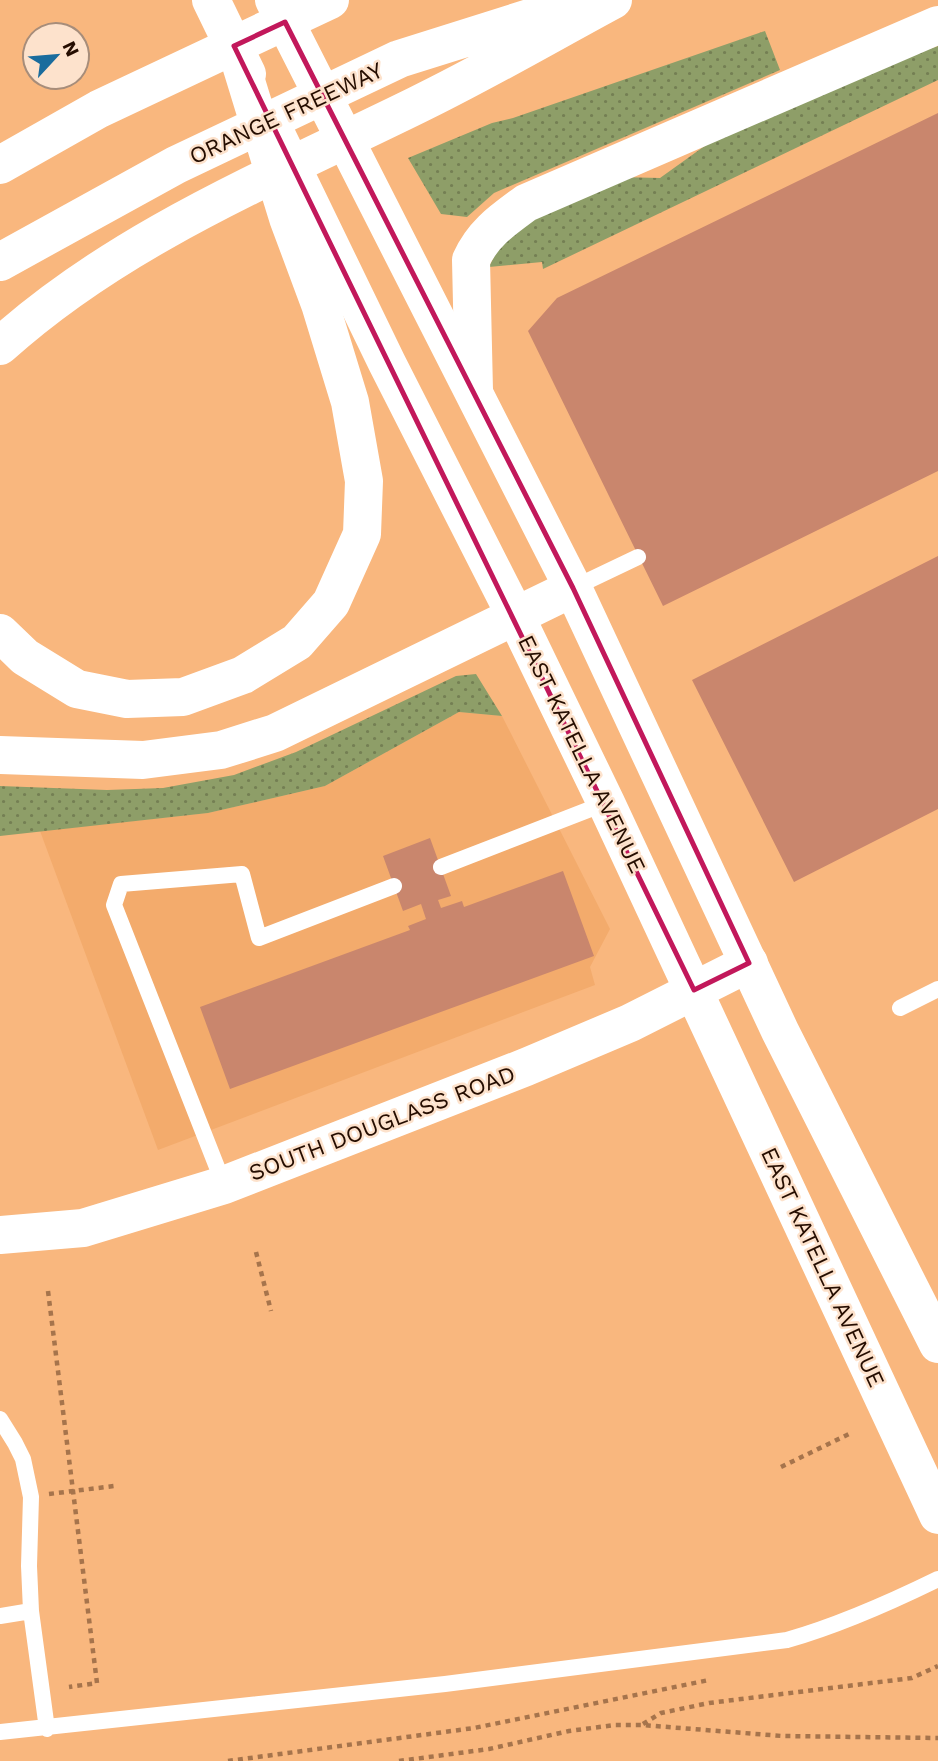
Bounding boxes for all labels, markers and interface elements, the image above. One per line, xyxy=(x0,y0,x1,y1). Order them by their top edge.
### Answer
north arrow xyxy=(21,21,91,91)
text: N xyxy=(57,37,84,60)
street label: ORANGE FREEWAY xyxy=(185,57,387,170)
street label: EAST KATELLA AVENUE xyxy=(512,631,651,878)
street label: SOUTH DOUGLASS ROAD xyxy=(245,1060,519,1187)
street label: EAST KATELLA AVENUE xyxy=(755,1143,890,1391)

